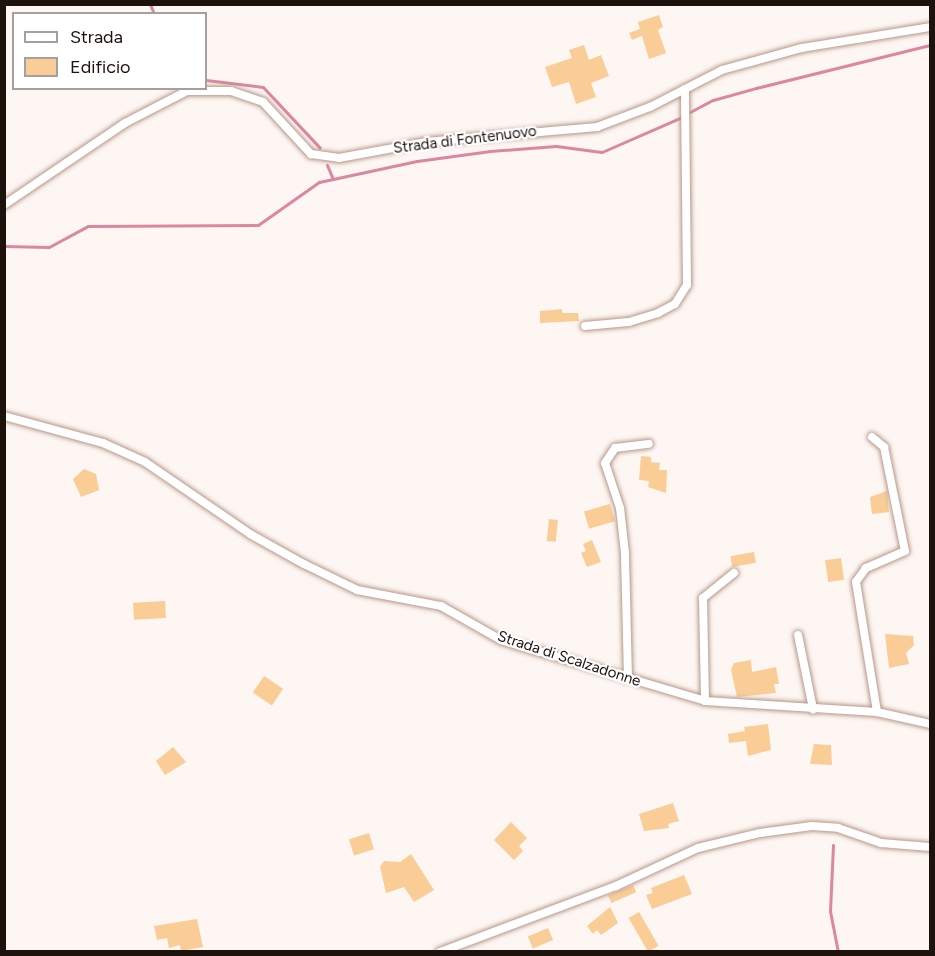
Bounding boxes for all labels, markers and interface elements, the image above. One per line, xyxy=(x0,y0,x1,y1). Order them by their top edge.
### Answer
legend xyxy=(12,12,207,90)
text: Strada xyxy=(70,26,123,48)
text: Edificio xyxy=(70,56,131,78)
street label: Strada di Fontenuovo xyxy=(392,122,538,158)
street label: Strada di Scalzadonne xyxy=(495,627,643,691)

